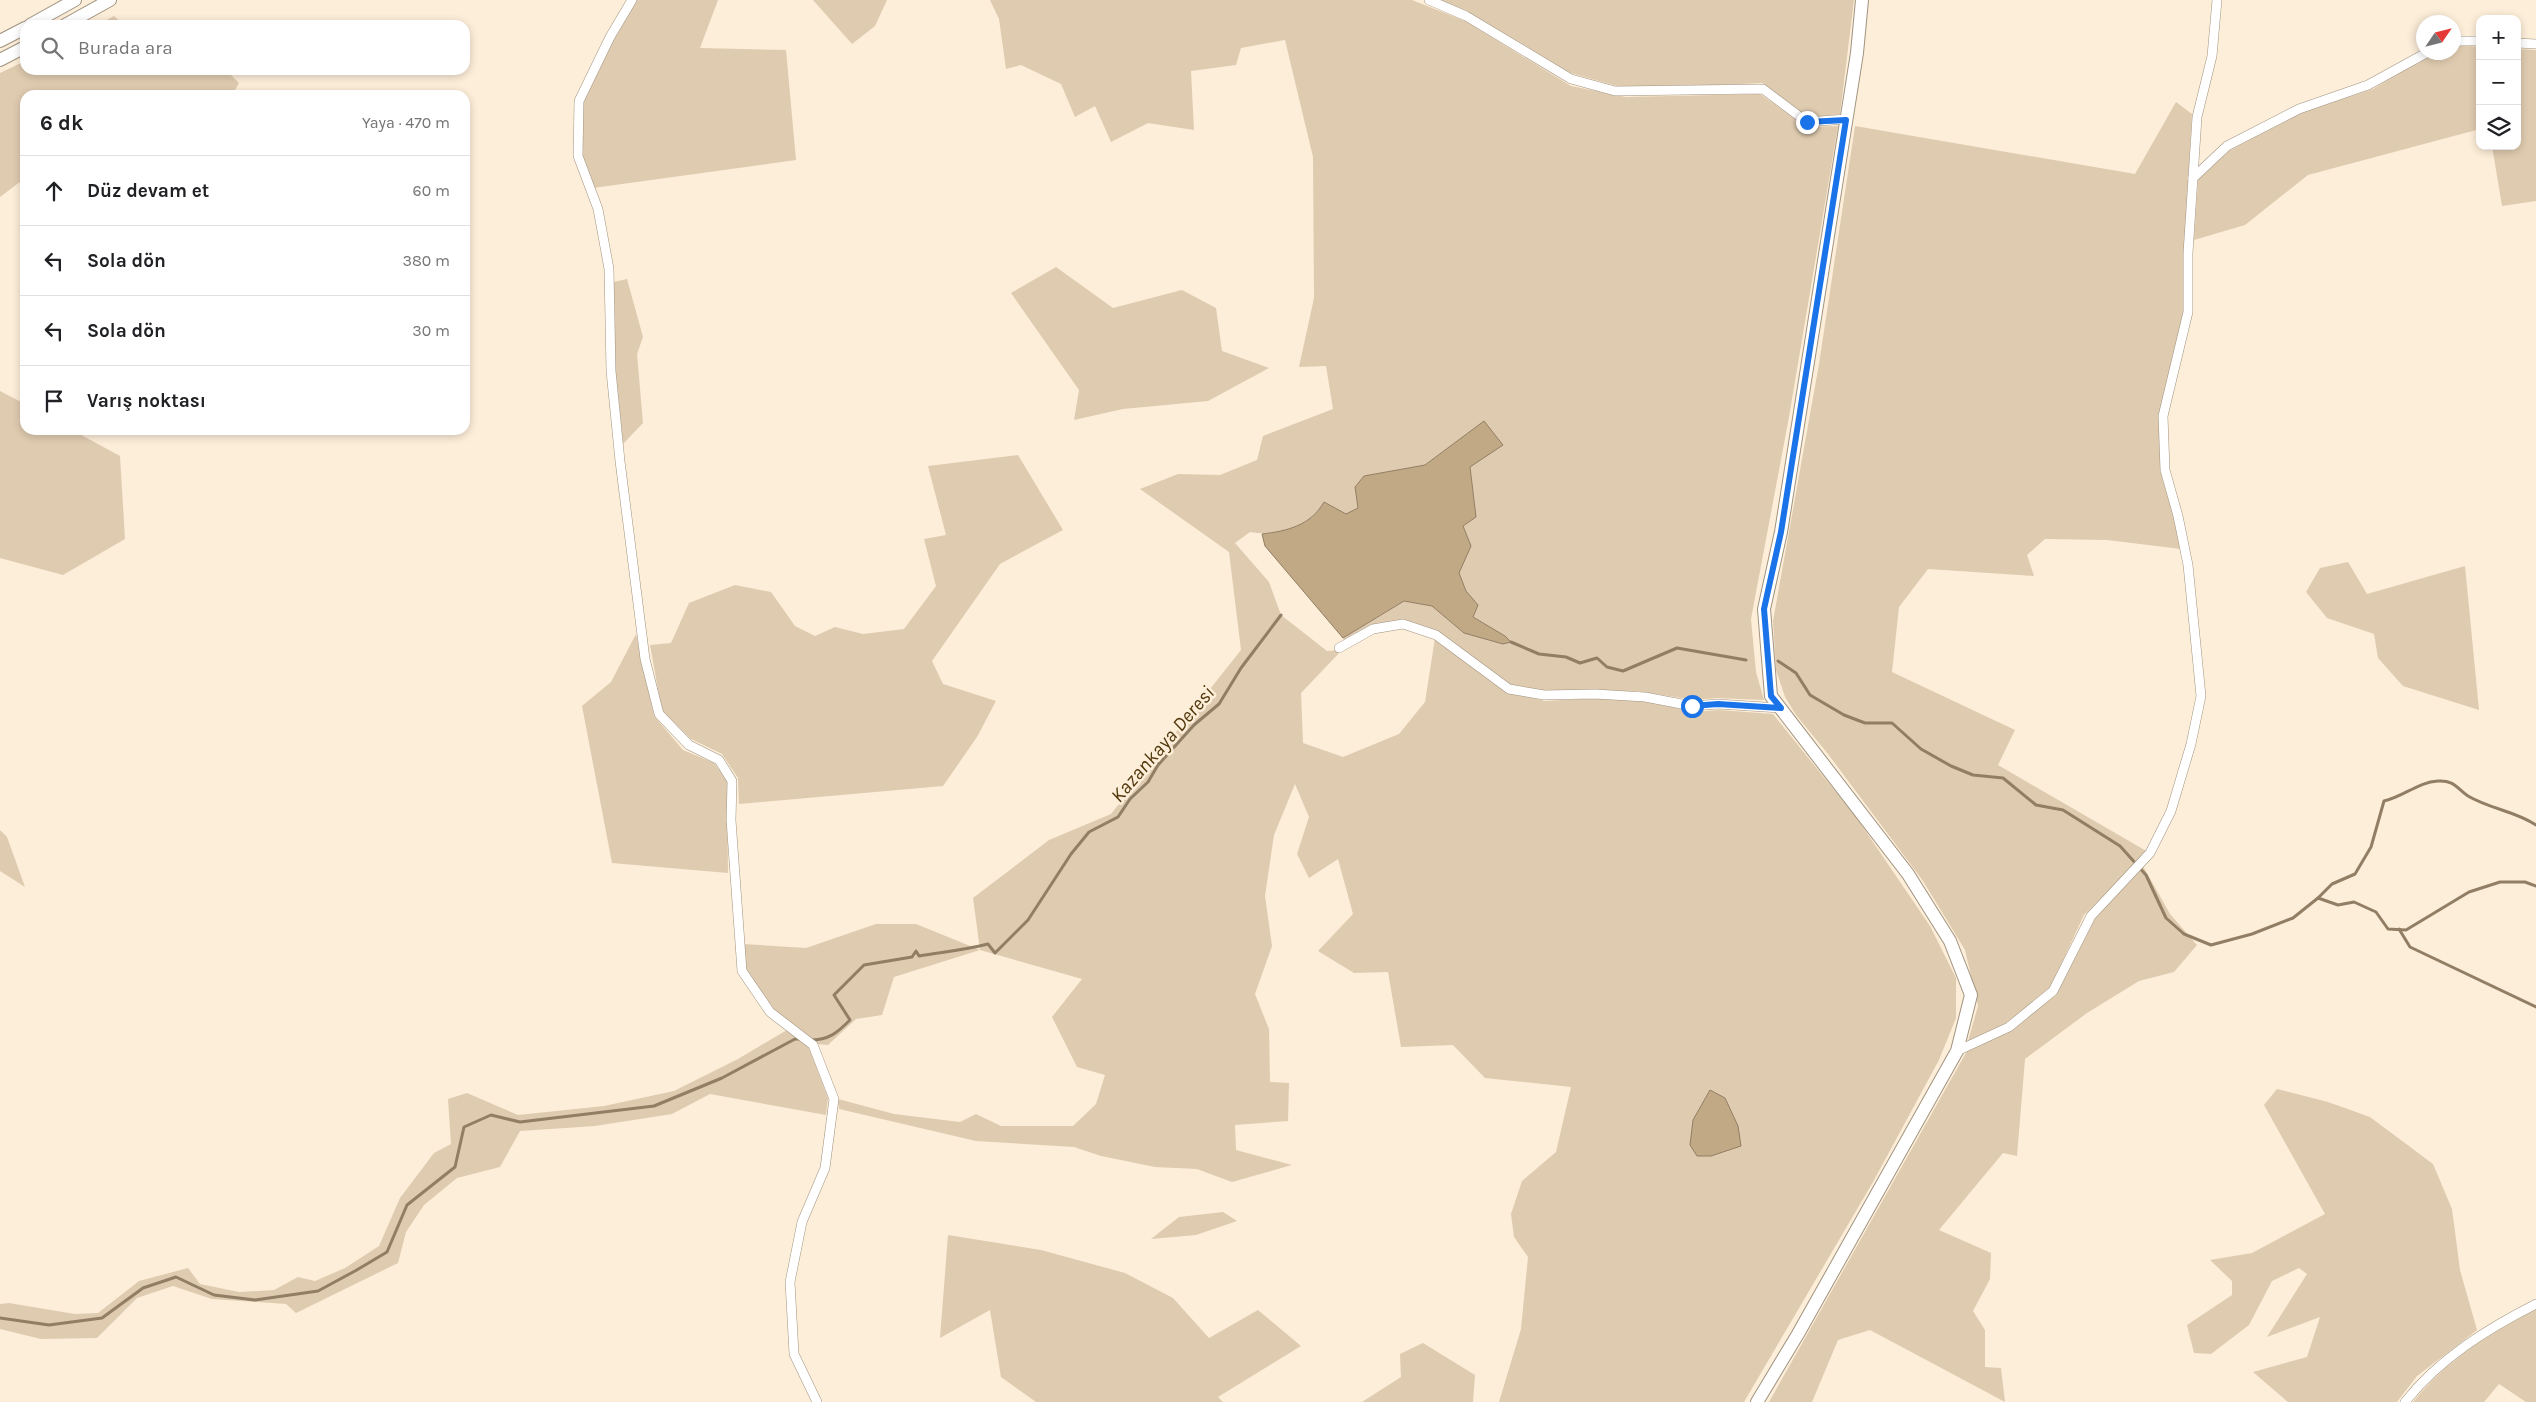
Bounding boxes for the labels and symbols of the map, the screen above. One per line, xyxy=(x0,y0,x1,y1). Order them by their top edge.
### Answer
north arrow xyxy=(2416,15,2461,60)
route end xyxy=(1796,111,1819,134)
water label: Kazankaya Deresi xyxy=(1106,682,1219,807)
route start xyxy=(1681,695,1704,718)

